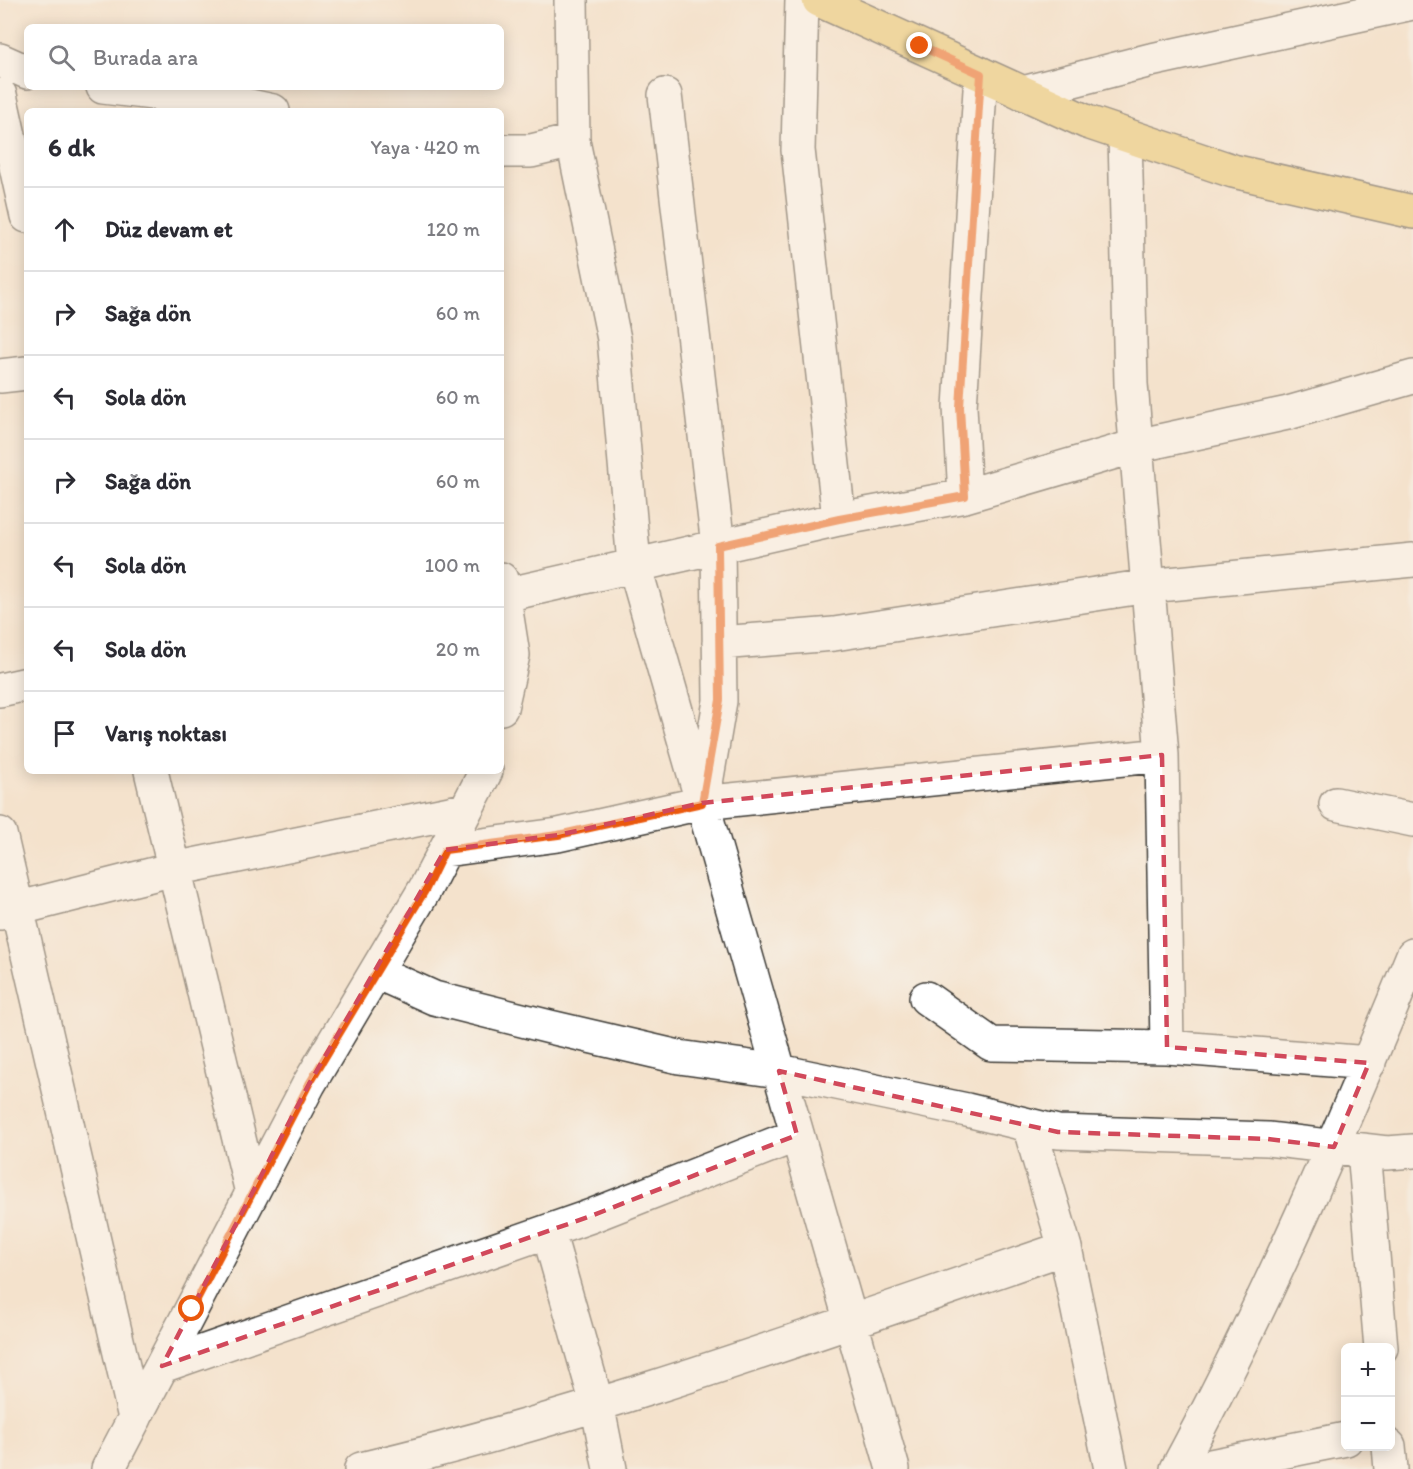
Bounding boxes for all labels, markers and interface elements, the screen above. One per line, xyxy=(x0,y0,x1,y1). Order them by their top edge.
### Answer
search box xyxy=(24,24,504,90)
route end xyxy=(906,32,932,58)
icon: search xyxy=(45,41,78,74)
text: Burada ara xyxy=(93,44,198,71)
text: 6 dk xyxy=(48,131,95,163)
text: Yaya · 420 m xyxy=(371,135,480,159)
icon: ahead xyxy=(48,213,81,246)
text: Düz devam et xyxy=(105,216,232,243)
text: 120 m xyxy=(427,217,480,241)
icon: right xyxy=(48,297,81,330)
text: Sağa dön xyxy=(105,300,191,327)
text: 60 m xyxy=(436,301,480,325)
icon: left xyxy=(48,381,81,414)
text: Sola dön xyxy=(105,384,186,411)
text: 60 m xyxy=(436,385,480,409)
icon: right xyxy=(48,465,81,498)
text: Sağa dön xyxy=(105,468,191,495)
text: 60 m xyxy=(436,469,480,493)
icon: left xyxy=(48,549,81,582)
text: Sola dön xyxy=(105,552,186,579)
text: 100 m xyxy=(425,553,480,577)
icon: left xyxy=(48,633,81,666)
text: Sola dön xyxy=(105,636,186,663)
text: 20 m xyxy=(436,637,480,661)
icon: arrive xyxy=(48,717,81,750)
text: Varış noktası xyxy=(105,720,227,747)
route start xyxy=(178,1295,204,1321)
map controls xyxy=(1341,1343,1395,1451)
button: + xyxy=(1341,1343,1395,1397)
button: − xyxy=(1341,1397,1395,1451)

